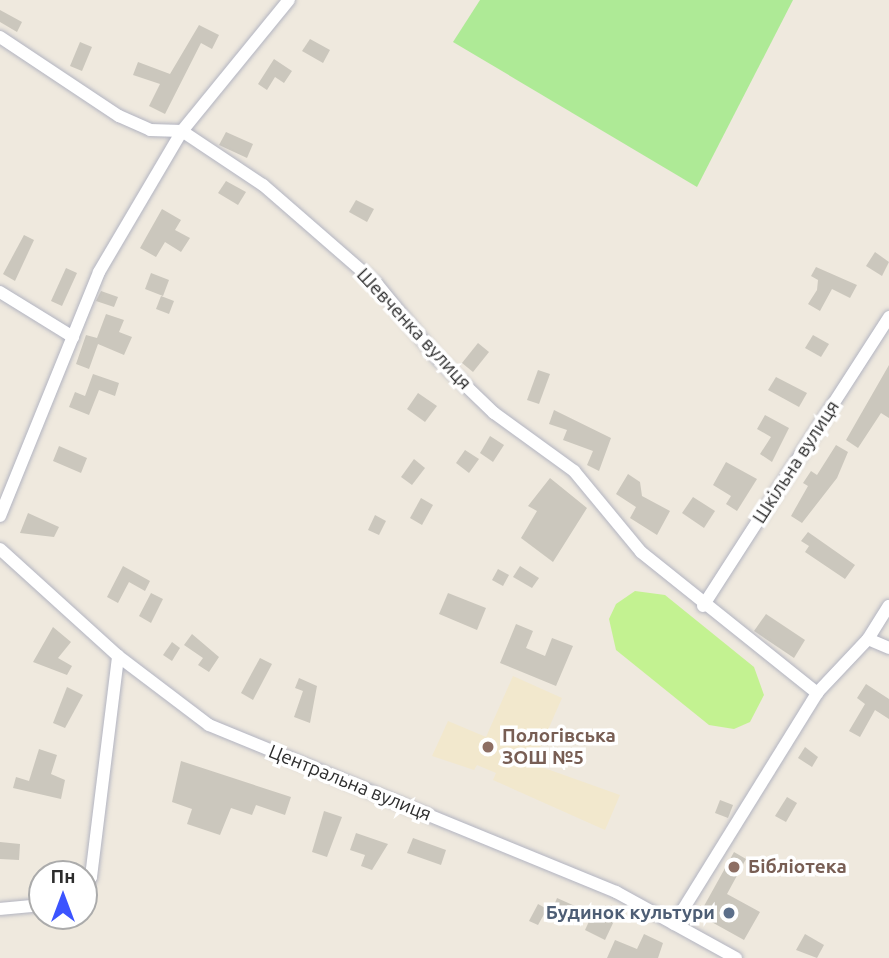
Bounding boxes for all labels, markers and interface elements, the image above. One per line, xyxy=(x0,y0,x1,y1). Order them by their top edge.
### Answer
street label: Шевченка вулиця xyxy=(352,264,476,394)
street label: Шкільна вулиця xyxy=(748,396,844,528)
place label: Пологівська ЗОШ №5 xyxy=(502,725,616,769)
marker: Пологівська ЗОШ №5 xyxy=(480,739,496,755)
street label: Центральна вулиця xyxy=(265,740,435,826)
place label: Бібліотека xyxy=(748,856,847,878)
marker: Бібліотека xyxy=(726,859,742,875)
north arrow xyxy=(28,860,98,930)
text: Пн xyxy=(51,865,75,887)
place label: Будинок культури xyxy=(546,902,715,924)
marker: Будинок культури xyxy=(721,905,737,921)

